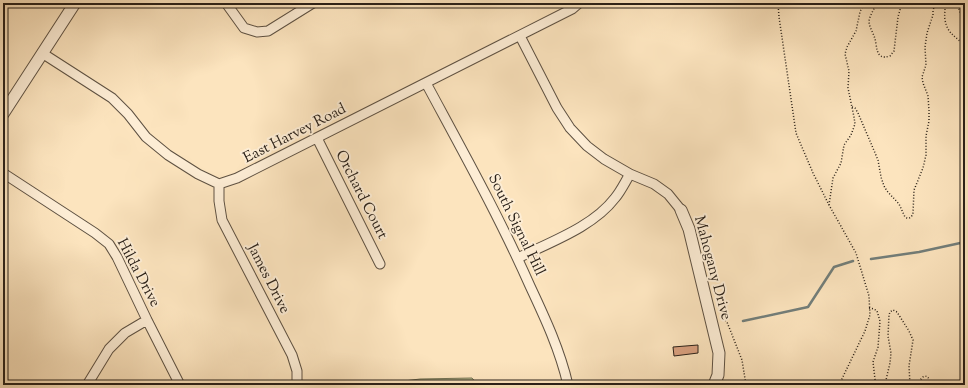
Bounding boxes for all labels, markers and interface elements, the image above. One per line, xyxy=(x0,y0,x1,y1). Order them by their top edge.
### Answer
street label: East Harvey Road xyxy=(240,99,351,169)
street label: Orchard Court xyxy=(330,147,392,243)
street label: South Signal Hill xyxy=(482,170,550,280)
street label: Mahogany Drive xyxy=(688,214,736,322)
street label: Hilda Drive xyxy=(111,235,165,311)
street label: James Drive xyxy=(241,240,295,317)

